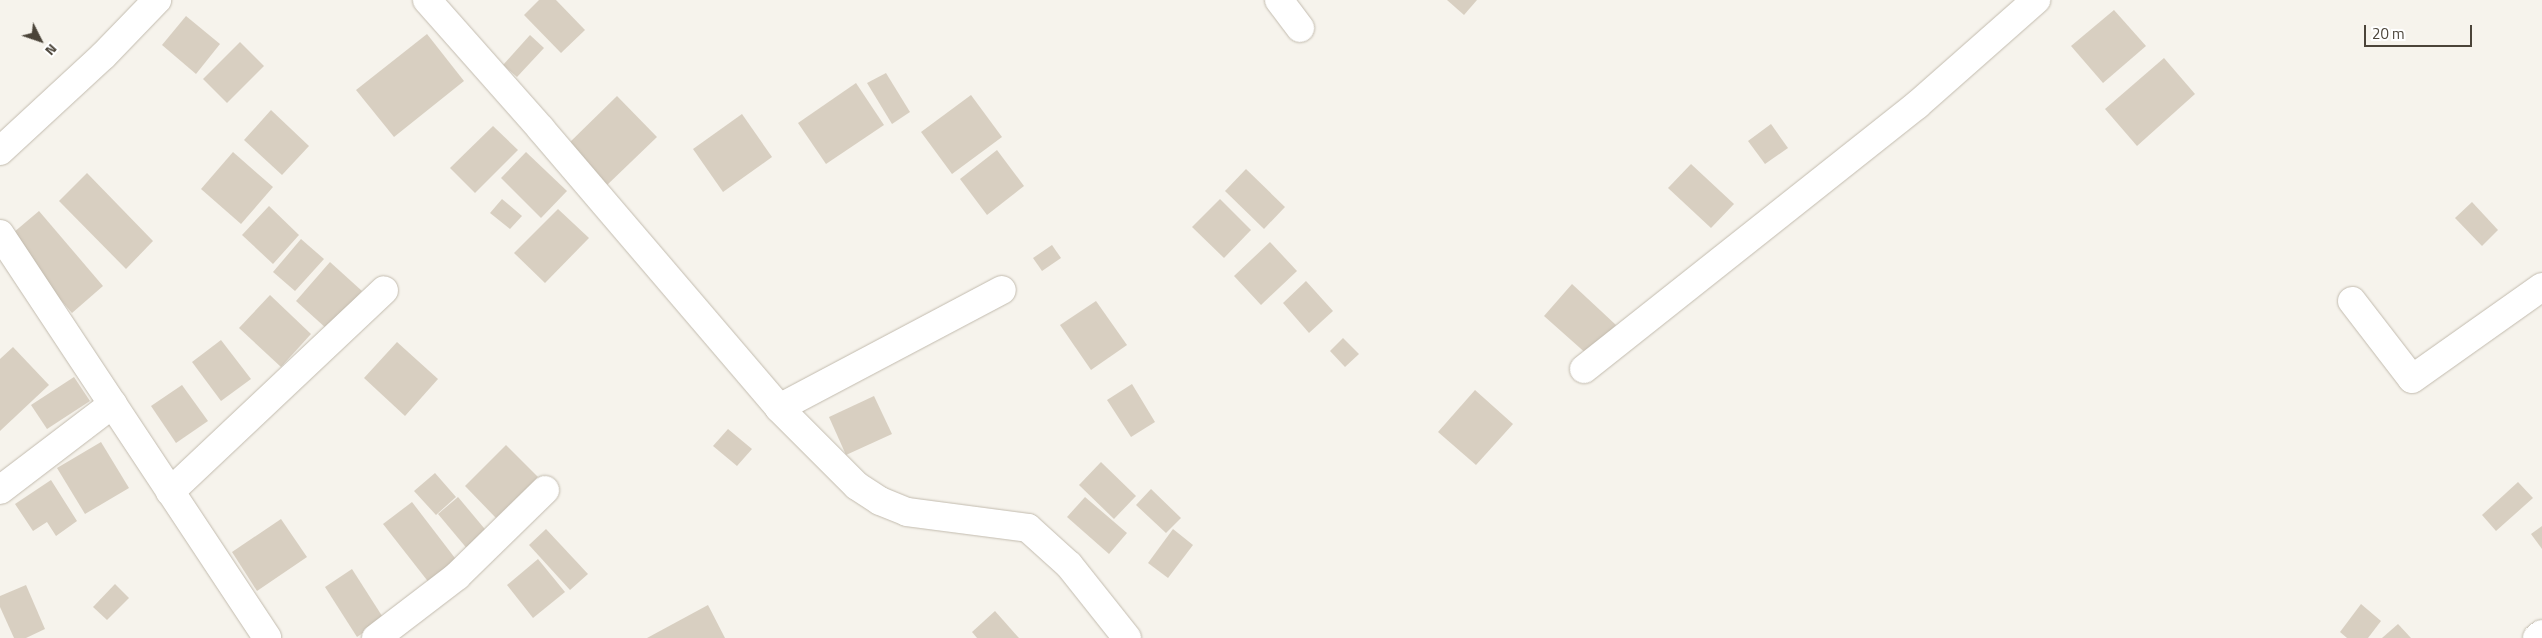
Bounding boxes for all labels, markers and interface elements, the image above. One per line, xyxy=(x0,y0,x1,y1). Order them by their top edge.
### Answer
north arrow xyxy=(15,15,65,65)
scale bar xyxy=(2367,15,2474,47)
text: 20 m xyxy=(2372,22,2405,45)
text: N xyxy=(41,40,63,61)

